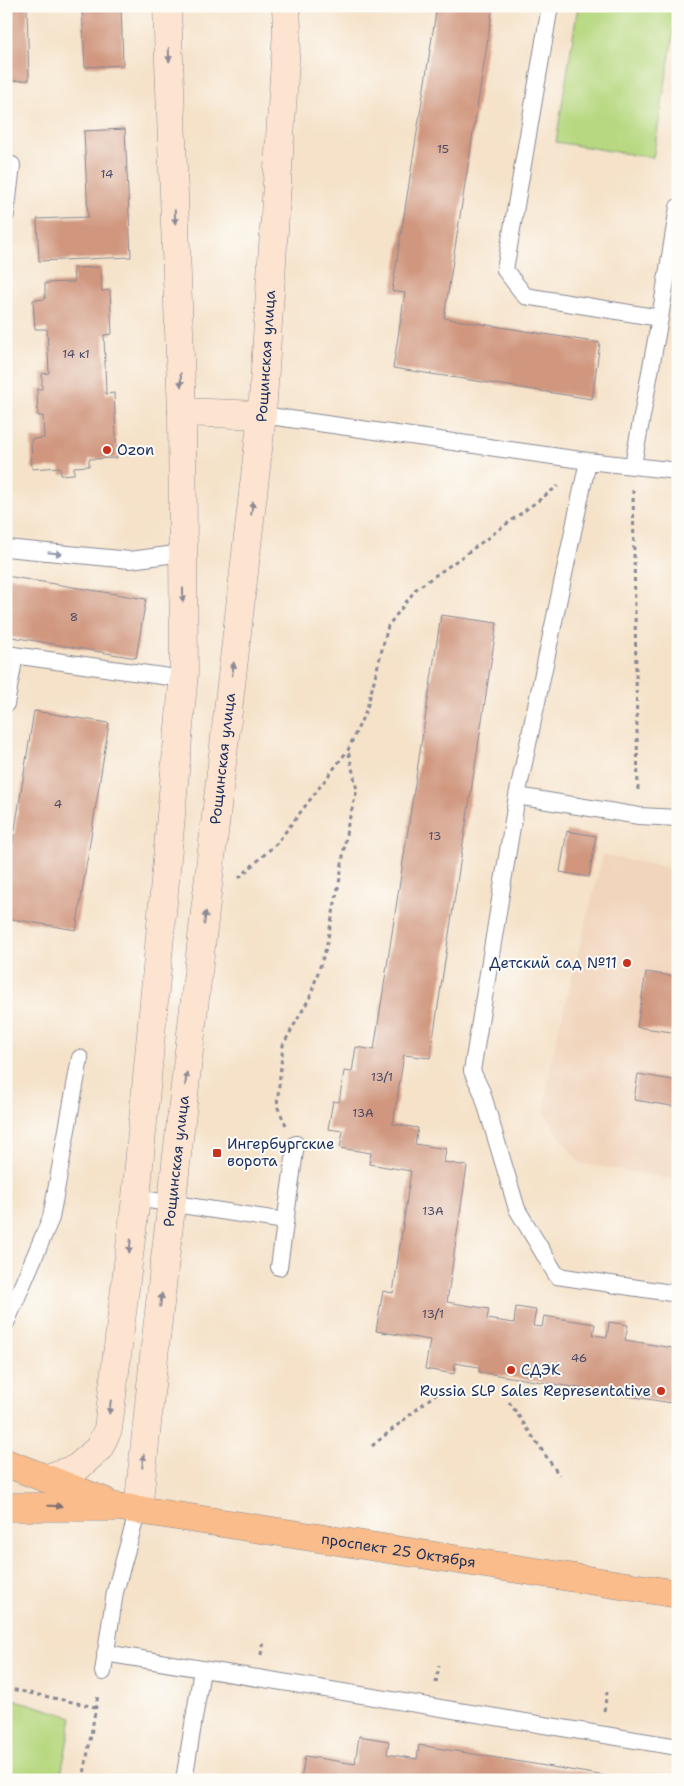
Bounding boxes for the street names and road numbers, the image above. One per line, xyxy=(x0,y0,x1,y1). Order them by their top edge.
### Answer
street label: Рощинская улица xyxy=(251,289,280,423)
street label: Рощинская улица xyxy=(205,691,240,826)
street label: Рощинская улица xyxy=(159,1094,194,1228)
street label: проспект 25 Октября xyxy=(320,1529,477,1572)

